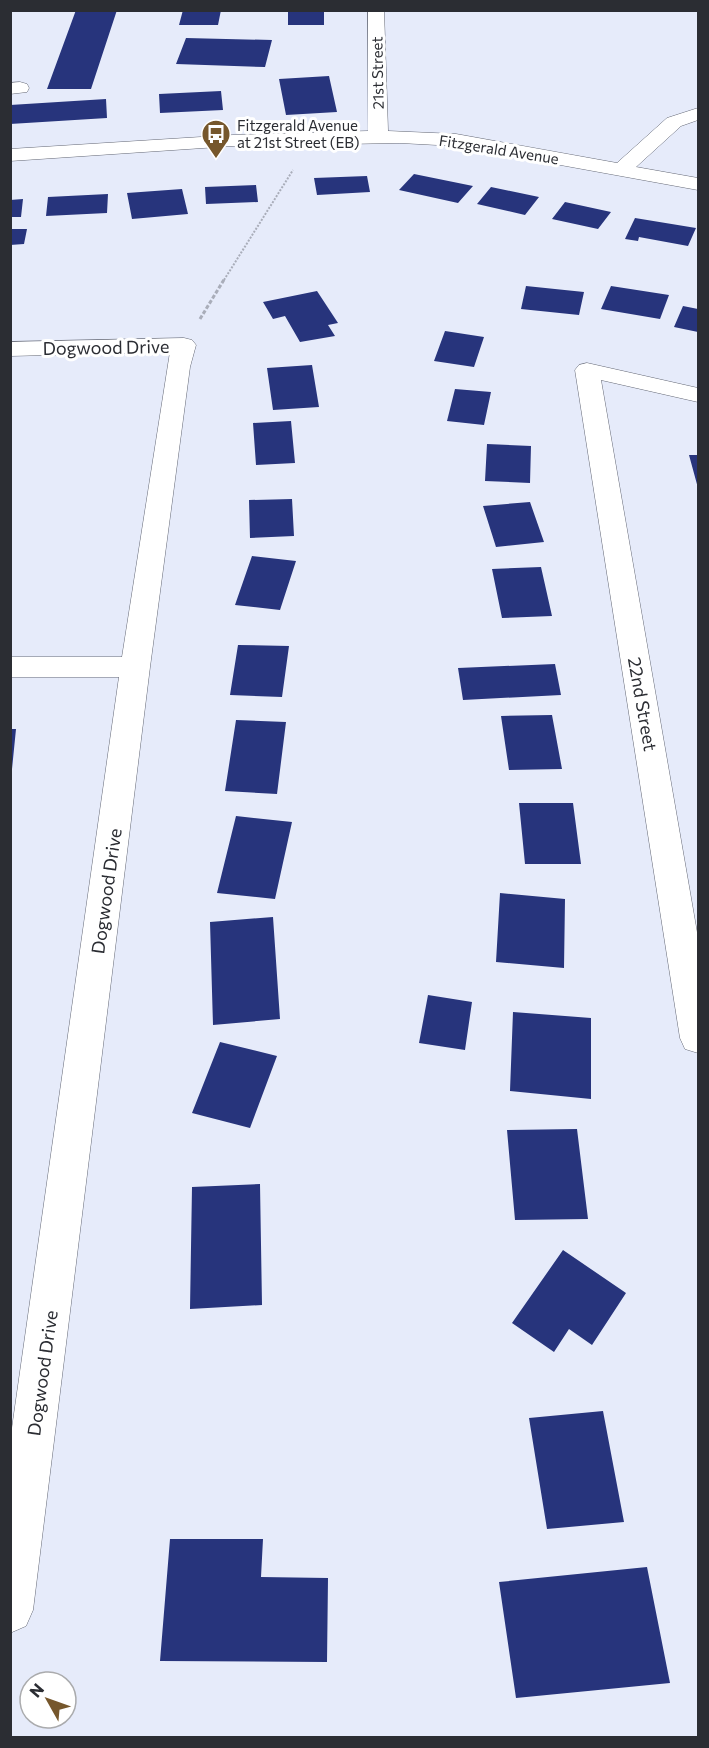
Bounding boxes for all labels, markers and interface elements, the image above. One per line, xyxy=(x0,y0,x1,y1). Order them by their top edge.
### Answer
street label: 21st Street xyxy=(367,36,387,110)
place label: Fitzgerald Avenue at 21st Street (EB) xyxy=(237,116,360,151)
bus stop icon: Fitzgerald Avenue at 21st Street (EB) xyxy=(200,118,232,160)
street label: Fitzgerald Avenue xyxy=(438,131,560,167)
street label: Dogwood Drive xyxy=(42,335,170,359)
street label: 22nd Street xyxy=(624,655,662,753)
street label: Dogwood Drive xyxy=(86,827,126,955)
street label: Dogwood Drive xyxy=(22,1309,62,1437)
north arrow xyxy=(18,1670,78,1730)
text: N xyxy=(25,1679,47,1701)

